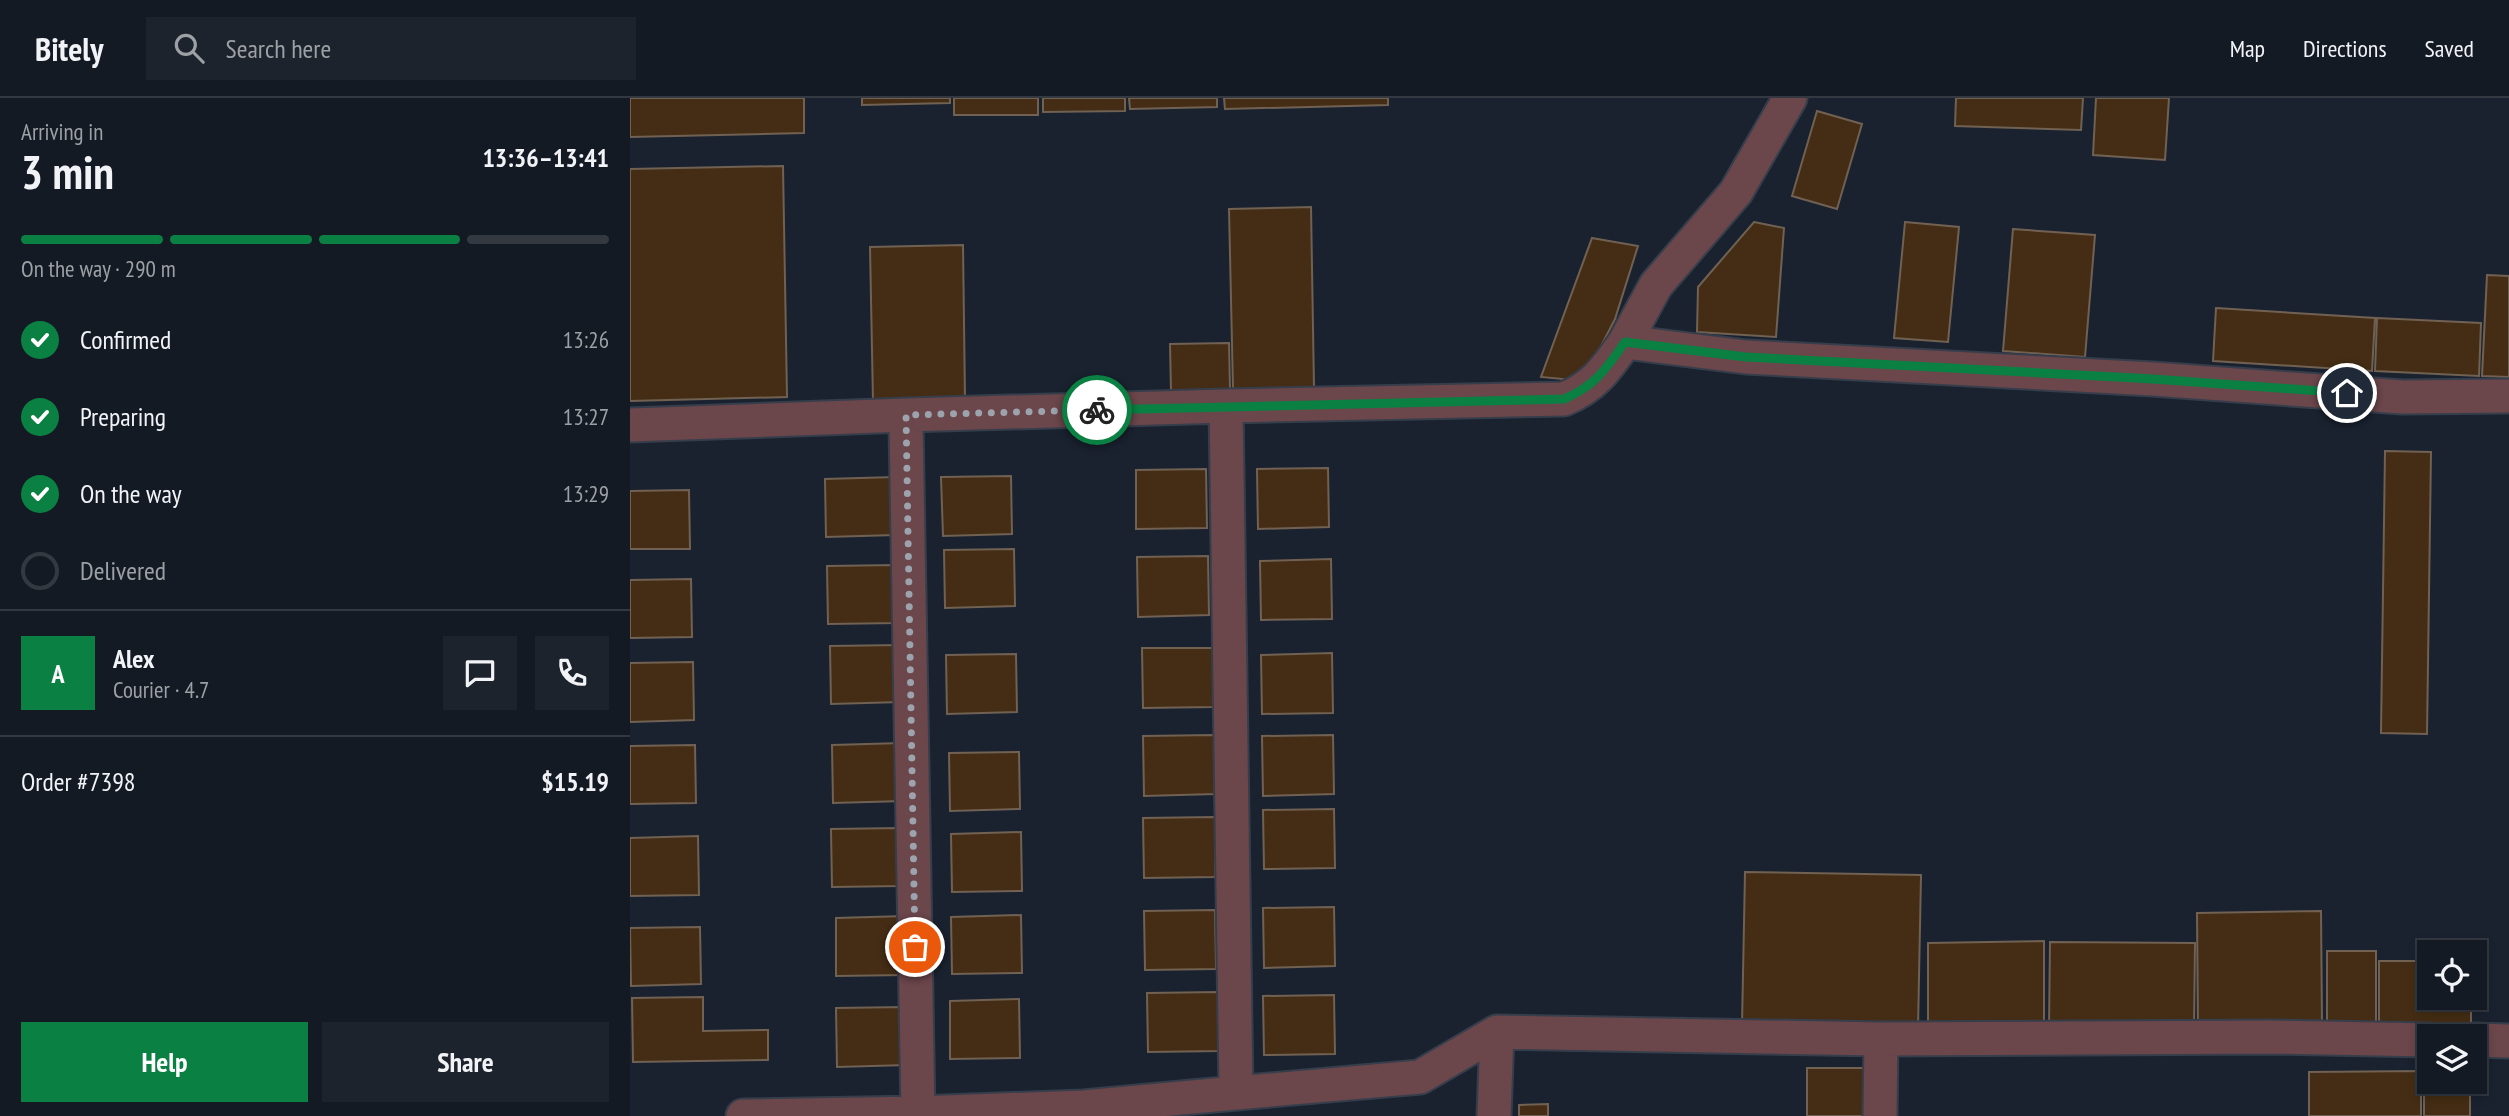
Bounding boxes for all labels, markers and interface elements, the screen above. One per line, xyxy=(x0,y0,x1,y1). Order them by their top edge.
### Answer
search box xyxy=(146,17,636,80)
text: Bitely xyxy=(35,27,104,70)
icon: search xyxy=(170,29,208,67)
text: Search here xyxy=(226,32,331,65)
text: Map xyxy=(2230,33,2265,64)
text: Directions xyxy=(2303,33,2387,64)
text: Saved xyxy=(2425,33,2474,64)
text: Arriving in xyxy=(21,117,103,146)
text: 13:36–13:41 xyxy=(482,141,609,174)
text: 3 min xyxy=(21,142,114,202)
text: On the way · 290 m xyxy=(21,254,176,283)
icon: check xyxy=(21,321,59,359)
text: Confirmed xyxy=(80,323,171,356)
text: 13:26 xyxy=(563,325,609,354)
pin xyxy=(2317,363,2377,423)
icon: home xyxy=(2328,374,2366,412)
courier xyxy=(1062,375,1132,445)
icon: bike xyxy=(1078,391,1116,429)
icon: check xyxy=(21,398,59,436)
text: Preparing xyxy=(80,400,166,433)
text: 13:27 xyxy=(563,402,609,431)
icon: check xyxy=(21,475,59,513)
text: On the way xyxy=(80,477,182,510)
text: 13:29 xyxy=(563,479,609,508)
text: Delivered xyxy=(80,554,166,587)
button: chat xyxy=(443,636,517,710)
button: phone xyxy=(535,636,609,710)
text: Alex xyxy=(113,642,154,675)
text: A xyxy=(51,657,65,690)
text: Courier · 4.7 xyxy=(113,675,209,704)
text: Order #7398 xyxy=(21,765,136,798)
text: $15.19 xyxy=(541,765,609,798)
pin xyxy=(885,917,945,977)
icon: bag xyxy=(896,928,934,966)
map controls xyxy=(2417,940,2487,1094)
button: locate xyxy=(2417,940,2487,1010)
button: Help xyxy=(21,1022,308,1102)
button: Share xyxy=(322,1022,609,1102)
button: layers xyxy=(2417,1024,2487,1094)

